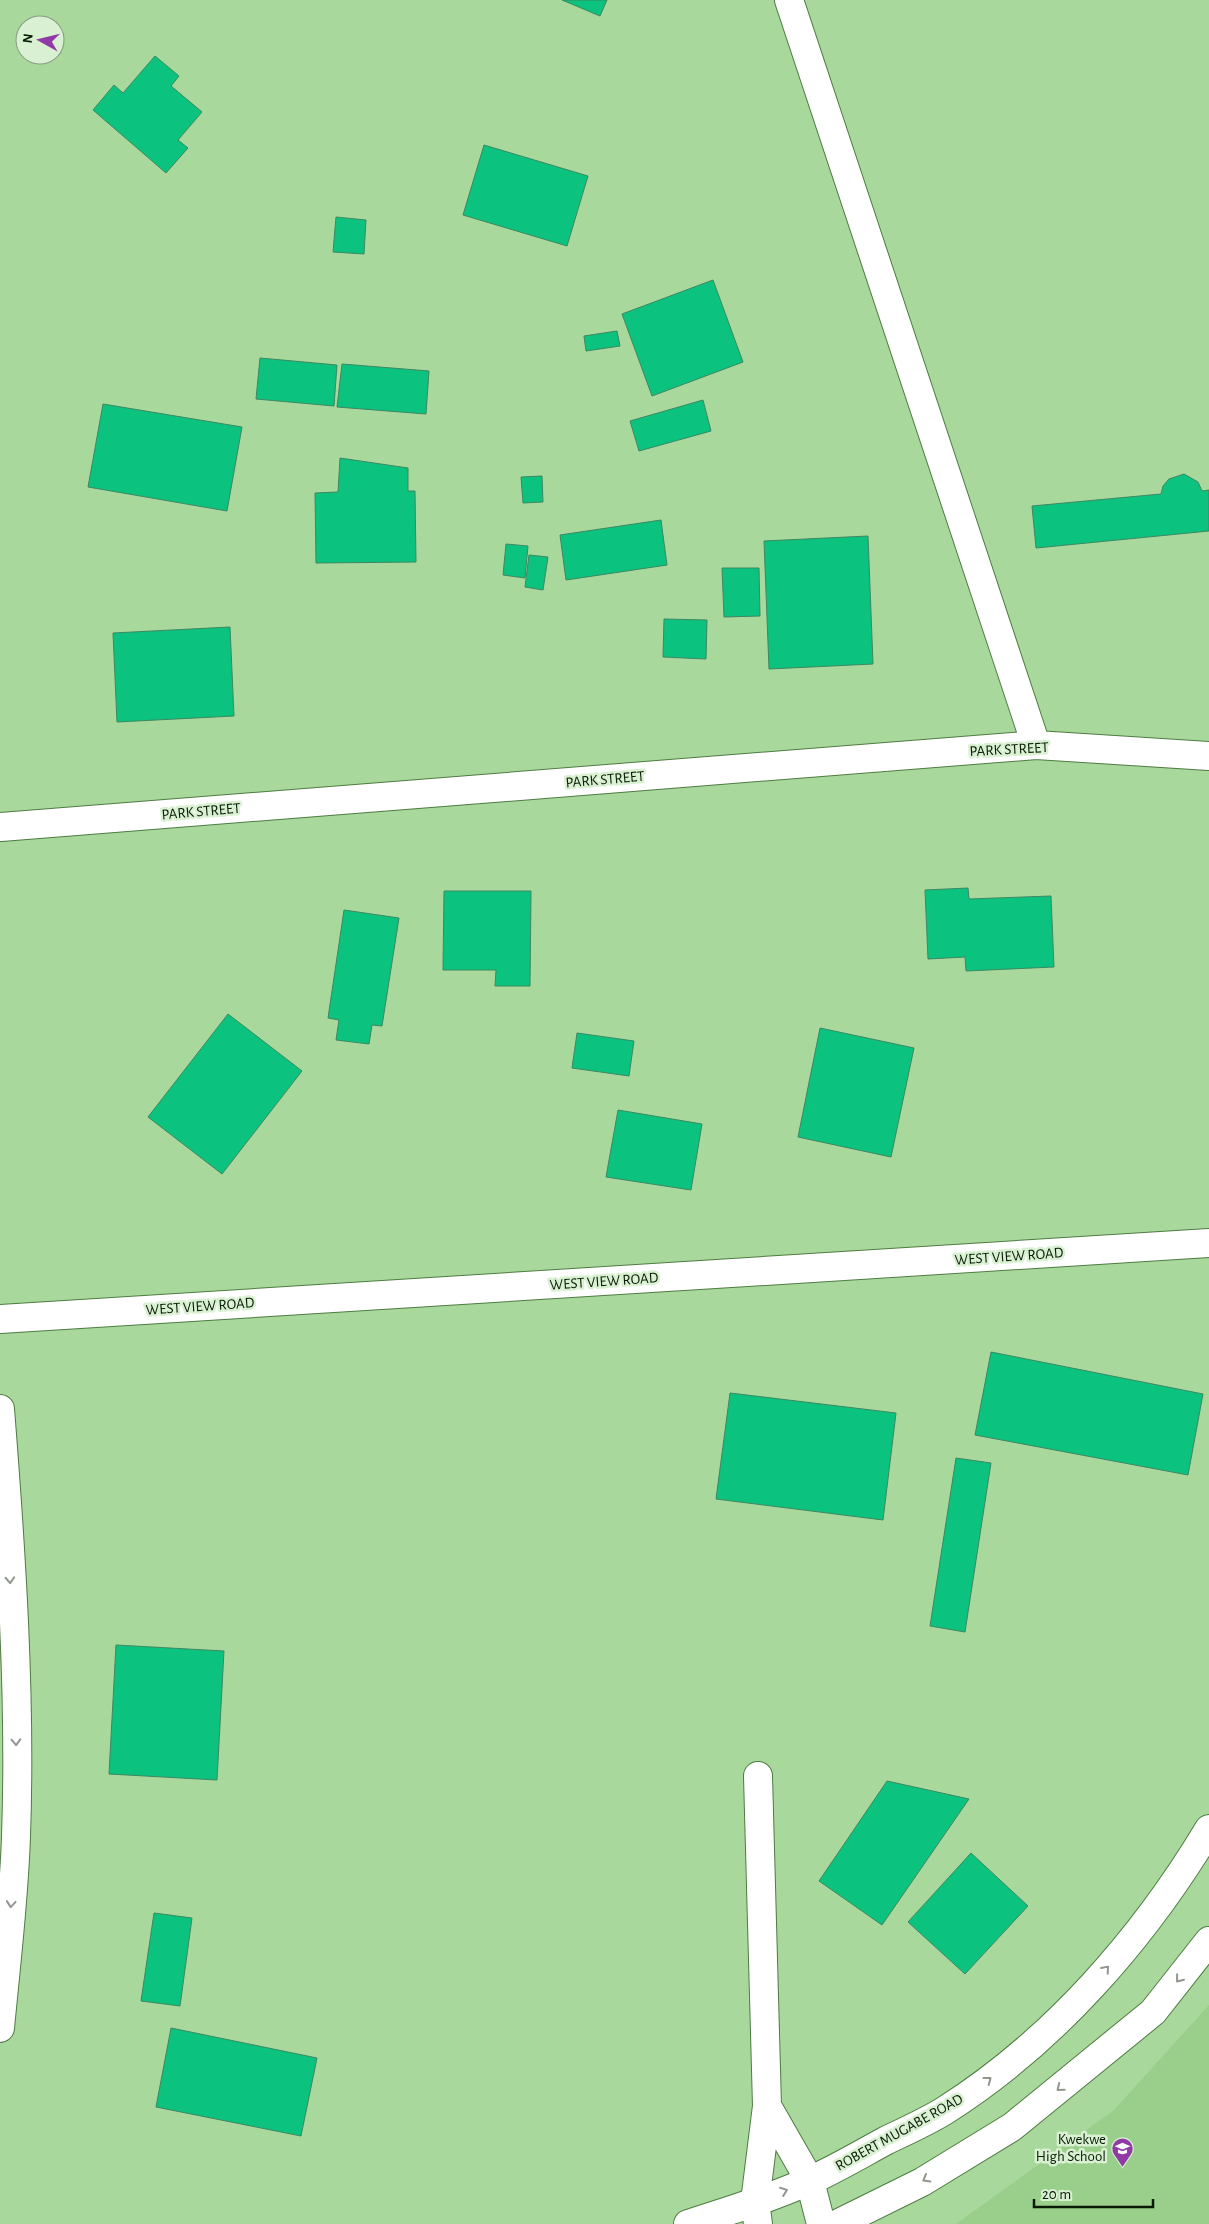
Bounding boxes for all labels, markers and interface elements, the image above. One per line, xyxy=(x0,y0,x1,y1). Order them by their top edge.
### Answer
north arrow xyxy=(15,15,65,65)
text: N xyxy=(21,33,36,44)
street label: PARK STREET xyxy=(969,740,1050,759)
street label: PARK STREET xyxy=(565,769,646,790)
street label: PARK STREET xyxy=(161,801,242,822)
street label: WEST VIEW ROAD xyxy=(954,1245,1064,1268)
street label: WEST VIEW ROAD xyxy=(549,1270,659,1293)
street label: WEST VIEW ROAD xyxy=(145,1295,255,1318)
one-way arrow xyxy=(5,1576,15,1584)
one-way arrow xyxy=(11,1738,21,1746)
one-way arrow xyxy=(6,1901,17,1909)
one-way arrow xyxy=(1100,1966,1109,1975)
one-way arrow xyxy=(1176,1973,1185,1983)
one-way arrow xyxy=(982,2078,991,2086)
one-way arrow xyxy=(1056,2083,1065,2092)
street label: ROBERT MUGABE ROAD xyxy=(833,2091,966,2174)
place label: Kwekwe High School xyxy=(1036,2132,1106,2164)
school or university icon: Kwekwe High School xyxy=(1110,2136,1134,2167)
one-way arrow xyxy=(922,2173,931,2183)
scale bar xyxy=(1034,2176,1153,2208)
one-way arrow xyxy=(779,2186,788,2197)
text: 20 m xyxy=(1042,2187,1071,2202)

